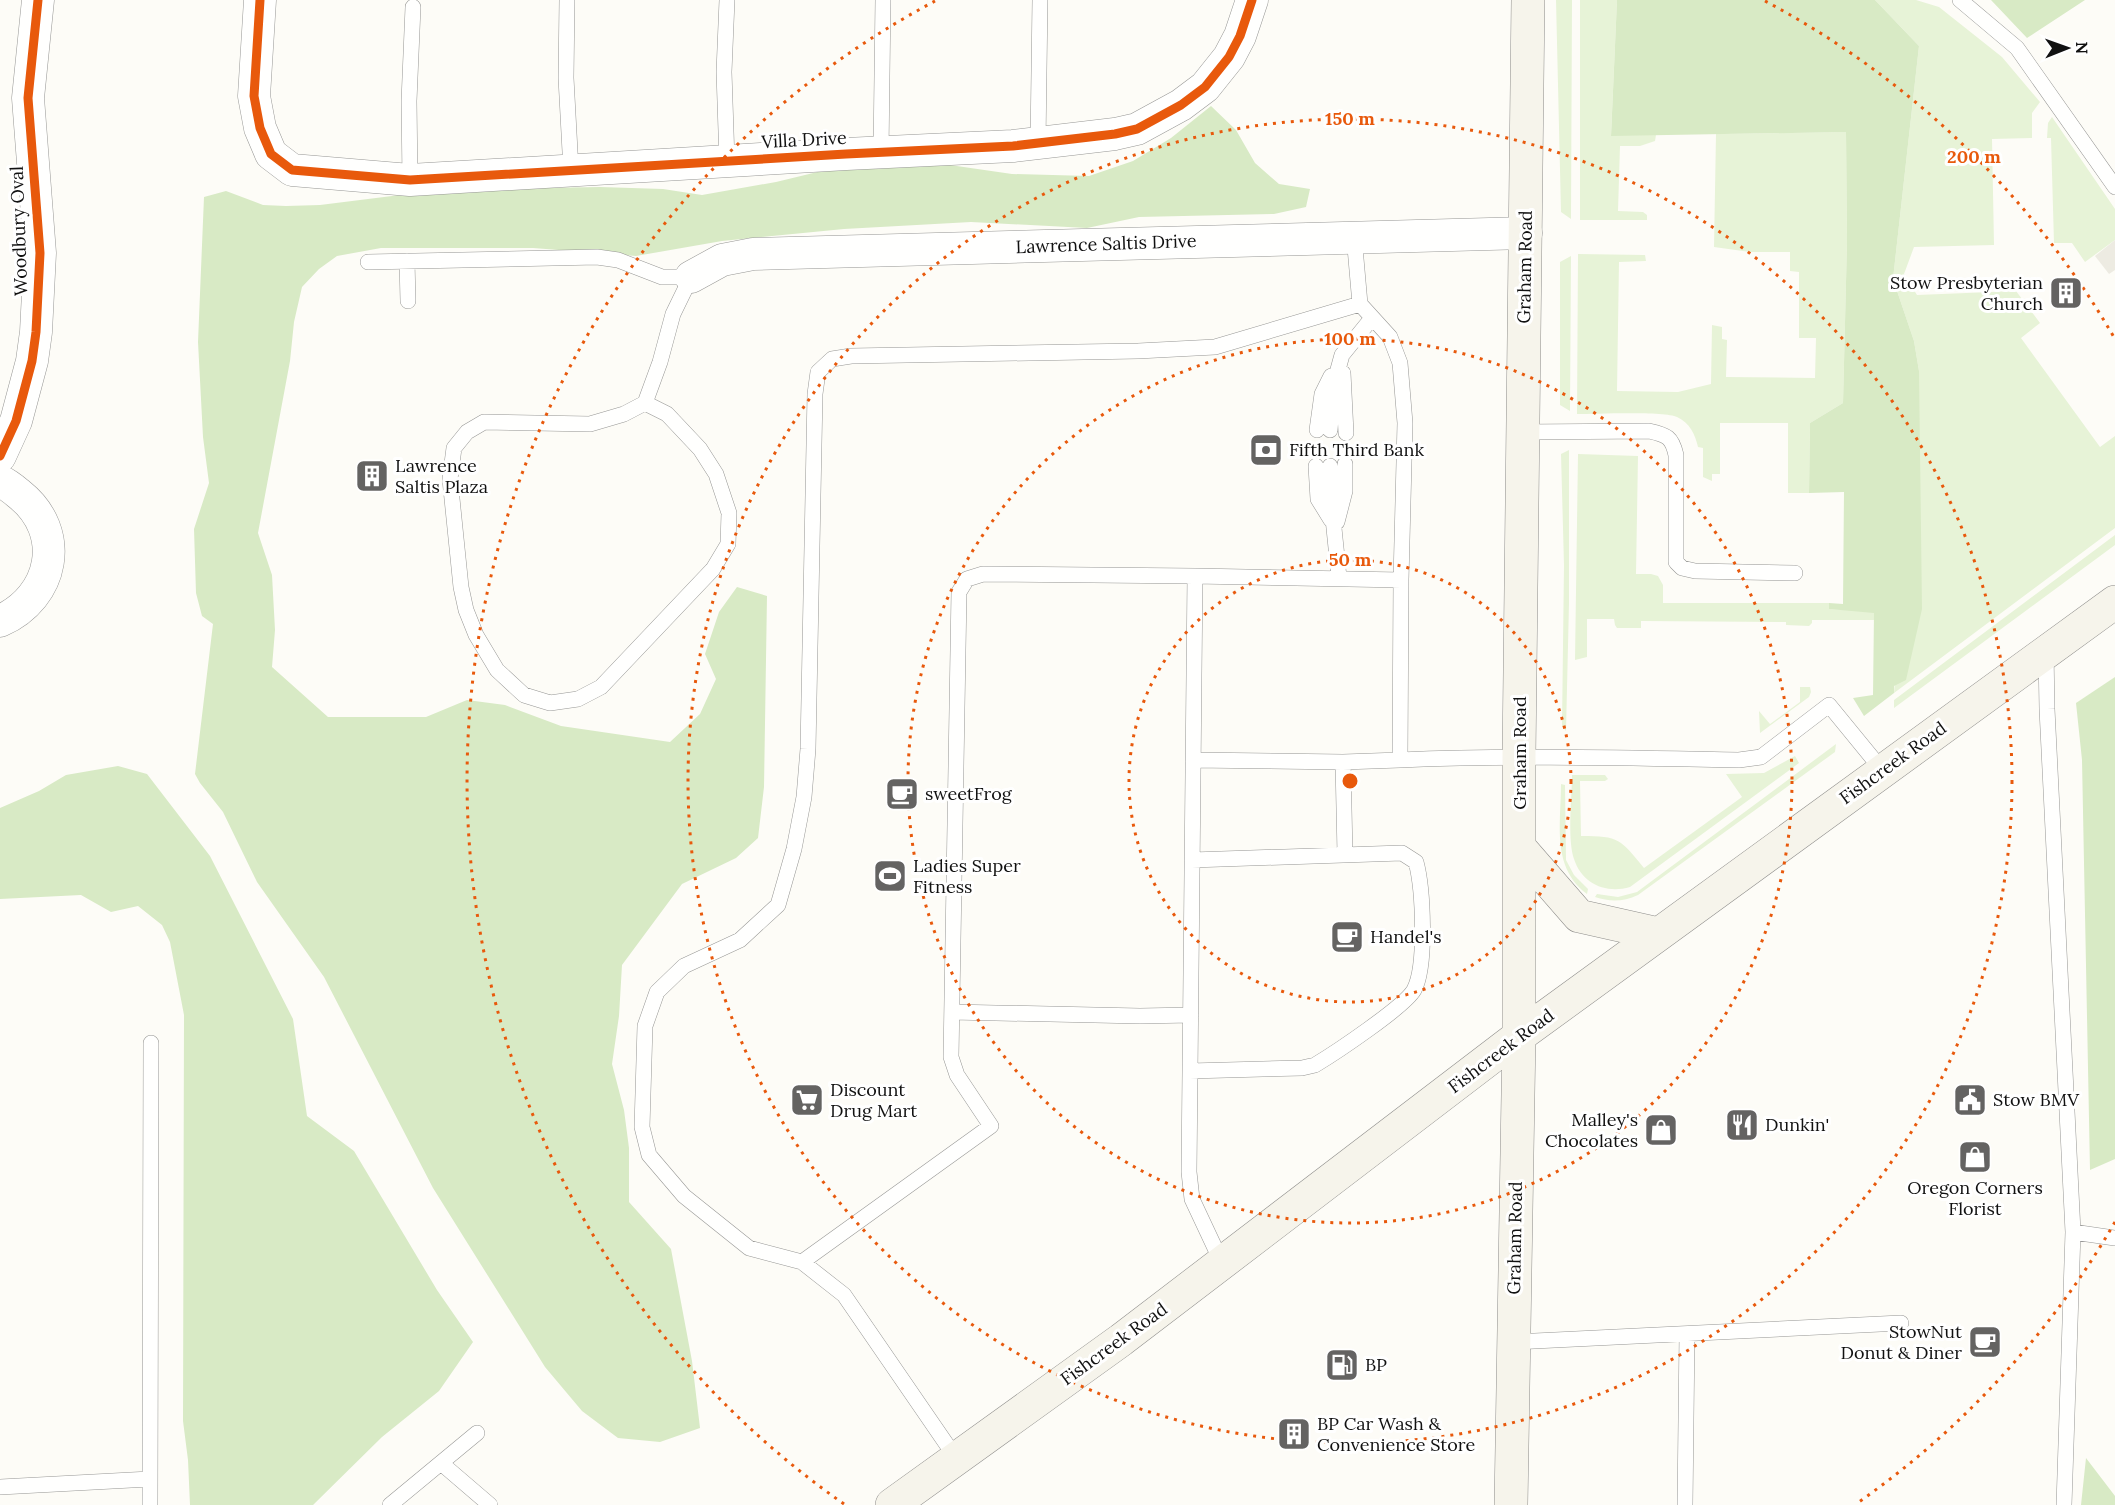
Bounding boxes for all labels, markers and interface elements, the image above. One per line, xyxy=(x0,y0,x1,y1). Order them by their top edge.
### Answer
north arrow xyxy=(2037,18,2097,78)
text: N xyxy=(2072,41,2092,54)
text: 150 m xyxy=(1325,107,1375,130)
street label: Villa Drive xyxy=(760,126,847,153)
text: 200 m xyxy=(1947,145,2001,168)
street label: Woodbury Oval xyxy=(5,166,32,296)
street label: Graham Road xyxy=(1512,210,1537,324)
street label: Lawrence Saltis Drive xyxy=(1015,229,1197,258)
place label: Stow Presbyterian Church xyxy=(1890,271,2043,315)
building icon: Stow Presbyterian Church xyxy=(2048,275,2084,311)
text: 100 m xyxy=(1324,327,1376,350)
bank icon: Fifth Third Bank xyxy=(1248,432,1284,468)
place label: Fifth Third Bank xyxy=(1289,438,1425,461)
place label: Lawrence Saltis Plaza xyxy=(395,454,488,498)
building icon: Lawrence Saltis Plaza xyxy=(354,458,390,494)
text: 50 m xyxy=(1329,548,1372,571)
street label: Graham Road xyxy=(1508,696,1531,810)
street label: Fishcreek Road xyxy=(1835,716,1951,809)
centre of rings xyxy=(1340,771,1360,791)
cafe icon: sweetFrog xyxy=(884,776,920,812)
place label: sweetFrog xyxy=(925,782,1013,805)
place label: Ladies Super Fitness xyxy=(913,854,1021,898)
sports icon: Ladies Super Fitness xyxy=(872,858,908,894)
cafe icon: Handel's xyxy=(1329,919,1365,955)
place label: Handel's xyxy=(1370,925,1442,948)
street label: Fishcreek Road xyxy=(1443,1003,1558,1098)
place label: Discount Drug Mart xyxy=(830,1078,917,1122)
supermarket icon: Discount Drug Mart xyxy=(789,1082,825,1118)
public building icon: Stow BMV xyxy=(1952,1082,1988,1118)
place label: Stow BMV xyxy=(1993,1088,2080,1111)
restaurant icon: Dunkin' xyxy=(1724,1107,1760,1143)
place label: Malley's Chocolates xyxy=(1545,1108,1638,1152)
shop icon: Malley's Chocolates xyxy=(1643,1112,1679,1148)
place label: Dunkin' xyxy=(1765,1113,1829,1136)
shop icon: Oregon Corners Florist xyxy=(1957,1139,1993,1175)
place label: Oregon Corners Florist xyxy=(1907,1176,2043,1220)
street label: Graham Road xyxy=(1502,1181,1527,1295)
street label: Fishcreek Road xyxy=(1056,1297,1172,1390)
place label: StowNut Donut & Diner xyxy=(1841,1320,1962,1364)
cafe icon: StowNut Donut & Diner xyxy=(1967,1324,2003,1360)
fuel station icon: BP xyxy=(1324,1347,1360,1383)
place label: BP xyxy=(1365,1353,1387,1376)
place label: BP Car Wash & Convenience Store xyxy=(1317,1412,1475,1456)
building icon: BP Car Wash & Convenience Store xyxy=(1276,1416,1312,1452)

